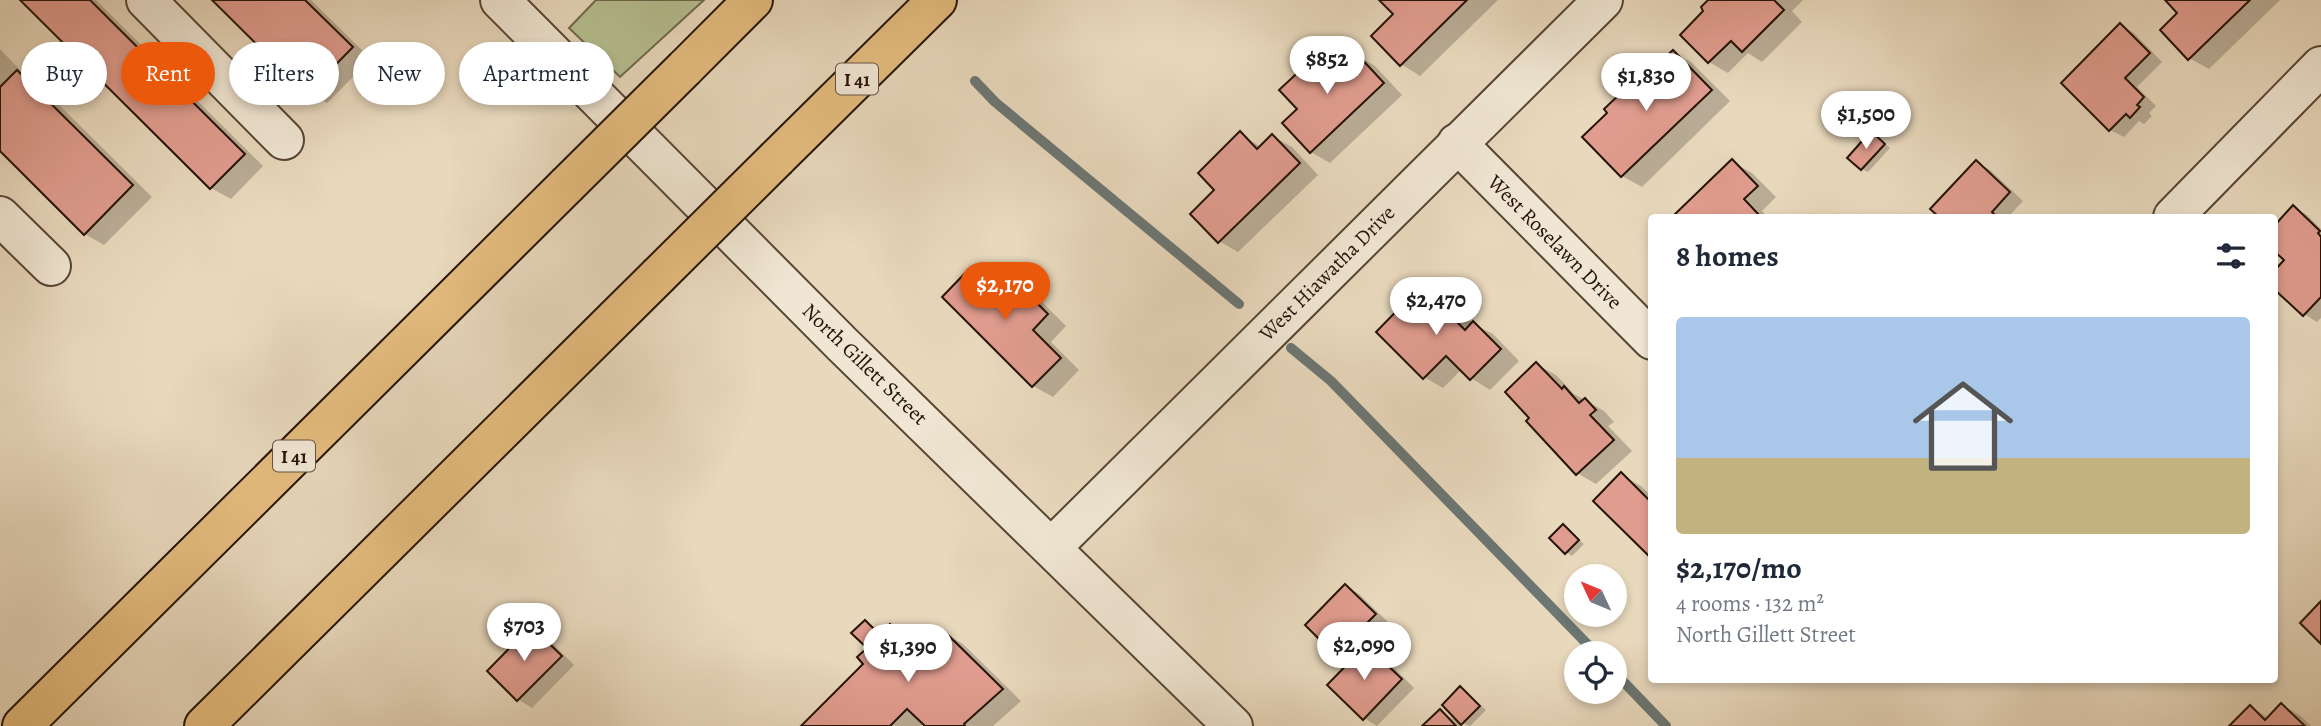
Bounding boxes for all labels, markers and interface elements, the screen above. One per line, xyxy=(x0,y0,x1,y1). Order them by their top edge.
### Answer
pin: $852 xyxy=(1286,36,1368,96)
chip: Buy xyxy=(21,42,107,105)
chip: Rent xyxy=(121,42,215,105)
chip: Filters xyxy=(229,42,339,105)
chip: New xyxy=(353,42,445,105)
chip: Apartment xyxy=(459,42,614,105)
text: $852 xyxy=(1306,43,1348,74)
pin: $1,830 xyxy=(1589,54,1703,113)
text: $1,830 xyxy=(1617,60,1675,91)
road number: I 41 xyxy=(836,64,878,94)
pin: $1,500 xyxy=(1809,92,1923,151)
text: $1,500 xyxy=(1837,98,1895,129)
street label: West Roselawn Drive xyxy=(1481,168,1628,315)
street label: West Hiawatha Drive xyxy=(1252,199,1401,348)
text: 8 homes xyxy=(1676,236,1779,276)
icon: filters xyxy=(2212,237,2250,275)
pin: $2,170 xyxy=(948,262,1062,322)
text: $2,170 xyxy=(976,269,1034,300)
pin: $2,470 xyxy=(1379,278,1493,337)
text: $2,470 xyxy=(1406,284,1466,315)
street label: North Gillett Street xyxy=(796,297,934,431)
icon: home xyxy=(1900,363,2026,489)
road number: I 41 xyxy=(273,440,315,471)
text: $2,170/mo xyxy=(1676,548,1802,588)
north arrow xyxy=(1564,564,1628,626)
map controls xyxy=(1564,564,1627,704)
text: 4 rooms · 132 m² xyxy=(1676,588,1824,619)
pin: $703 xyxy=(483,604,565,663)
text: $703 xyxy=(503,610,545,641)
text: North Gillett Street xyxy=(1676,619,1856,650)
pin: $2,090 xyxy=(1307,622,1421,682)
pin: $1,390 xyxy=(851,624,965,684)
text: $2,090 xyxy=(1333,629,1395,660)
text: $1,390 xyxy=(879,631,937,662)
button: locate xyxy=(1564,641,1627,704)

